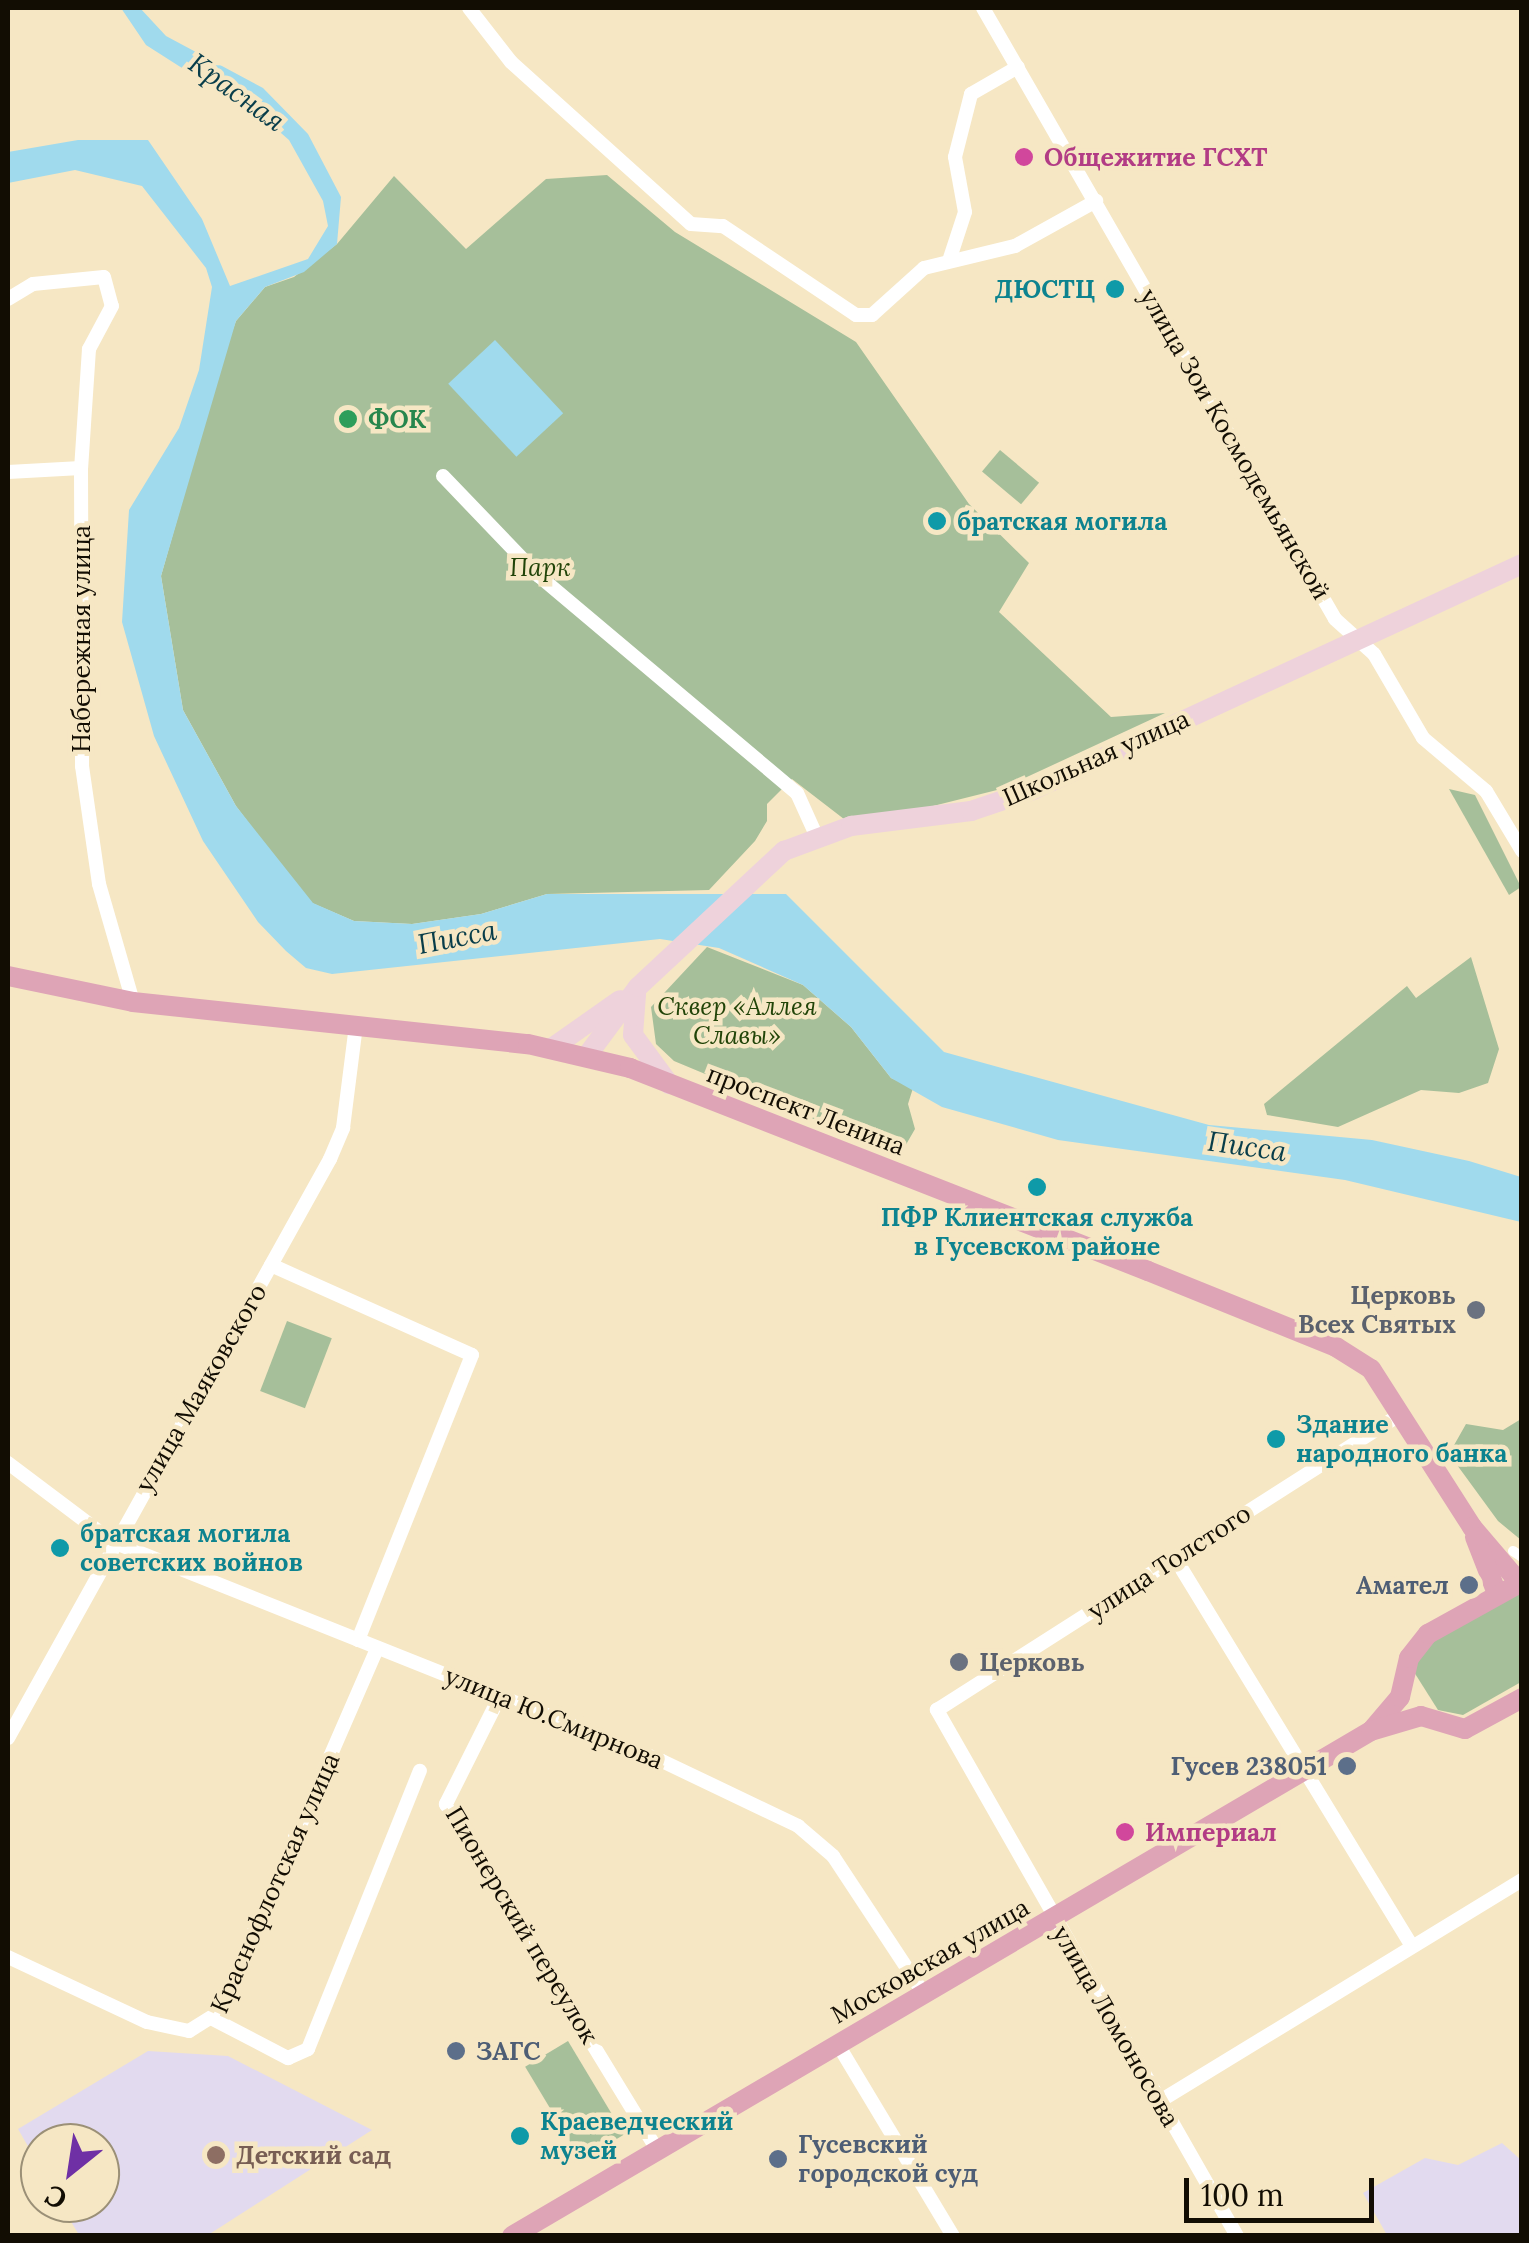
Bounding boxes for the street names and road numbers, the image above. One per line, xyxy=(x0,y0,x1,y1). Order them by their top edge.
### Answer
street label: улица Зои Космодемьянской xyxy=(1134,283,1336,605)
street label: Набережная улица xyxy=(66,525,96,753)
street label: Школьная улица xyxy=(998,703,1194,813)
street label: проспект Ленина xyxy=(703,1058,909,1162)
street label: улица Маяковского xyxy=(129,1278,273,1498)
street label: улица Толстого xyxy=(1082,1498,1256,1626)
street label: улица Ю.Смирнова xyxy=(440,1660,668,1776)
street label: Краснофлотская улица xyxy=(204,1748,346,2018)
street label: Пионерский переулок xyxy=(439,1801,605,2049)
street label: Московская улица xyxy=(826,1892,1034,2030)
street label: улица Ломоносова xyxy=(1046,1920,1186,2132)

